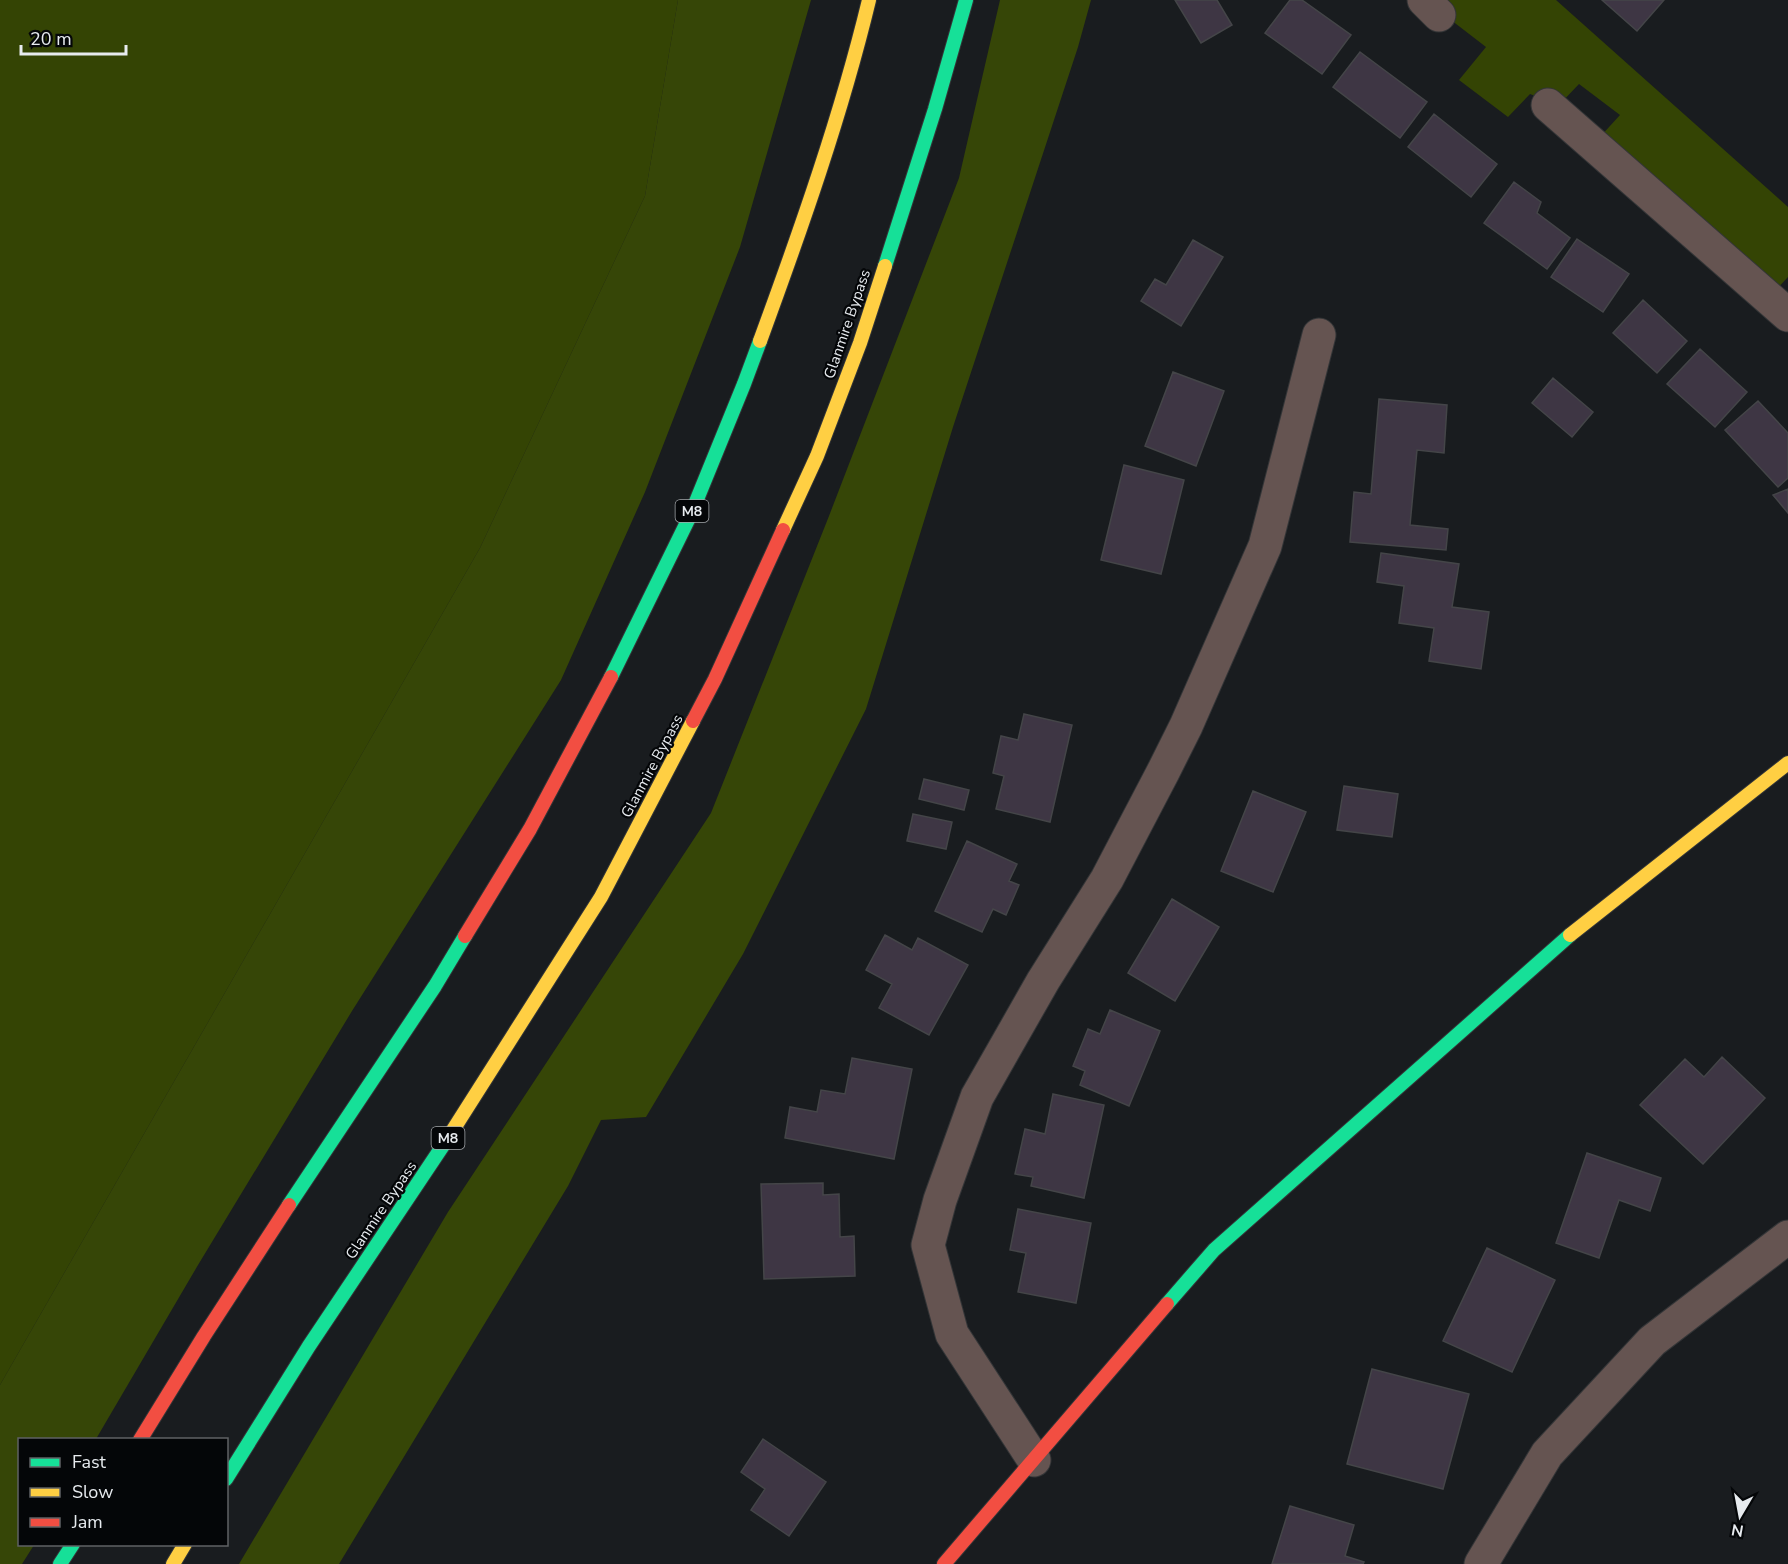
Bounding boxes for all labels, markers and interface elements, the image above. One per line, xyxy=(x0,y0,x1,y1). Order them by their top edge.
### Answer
scale bar xyxy=(21,18,126,56)
text: 20 m xyxy=(30,27,72,51)
street label: Glanmire Bypass xyxy=(819,267,875,381)
road number: M8 xyxy=(676,500,708,522)
street label: Glanmire Bypass xyxy=(616,711,688,821)
road number: M8 xyxy=(432,1127,464,1149)
street label: Glanmire Bypass xyxy=(341,1157,421,1263)
legend xyxy=(18,1438,228,1546)
text: Fast xyxy=(72,1450,107,1474)
text: Slow xyxy=(72,1480,113,1504)
north arrow xyxy=(1710,1486,1770,1546)
text: Jam xyxy=(71,1510,103,1534)
text: N xyxy=(1730,1518,1745,1542)

